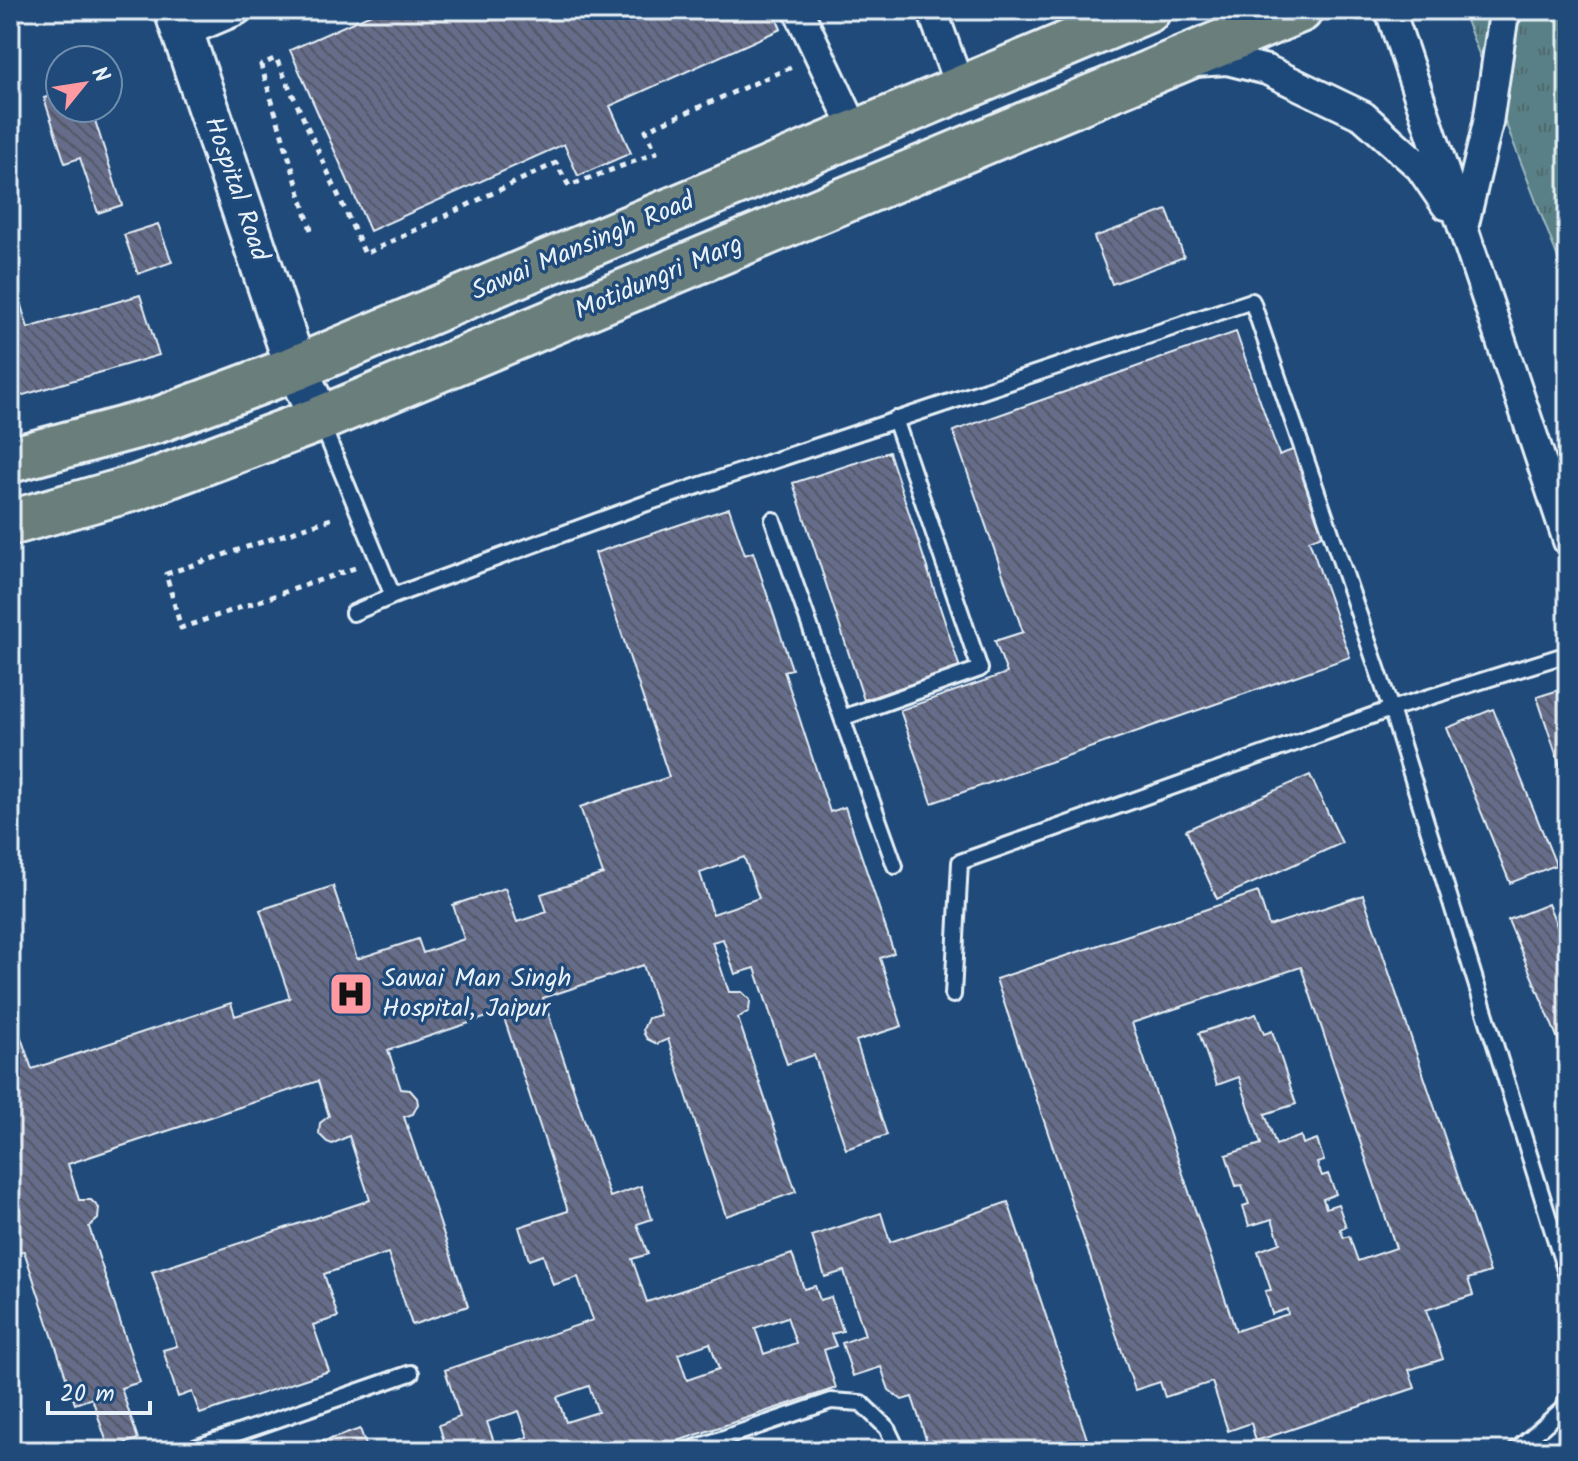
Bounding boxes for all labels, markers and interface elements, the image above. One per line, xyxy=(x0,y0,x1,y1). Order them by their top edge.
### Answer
north arrow xyxy=(44,44,124,124)
text: N xyxy=(81,60,118,90)
street label: Hospital Road xyxy=(192,111,281,268)
street label: Sawai Mansingh Road xyxy=(465,181,702,313)
street label: Motidungri Marg xyxy=(568,224,750,332)
place label: Sawai Man Singh Hospital, Jaipur xyxy=(382,958,571,1030)
hospital icon: Sawai Man Singh Hospital, Jaipur xyxy=(327,970,375,1018)
scale bar xyxy=(48,1365,150,1415)
text: 20 m xyxy=(60,1375,115,1414)

